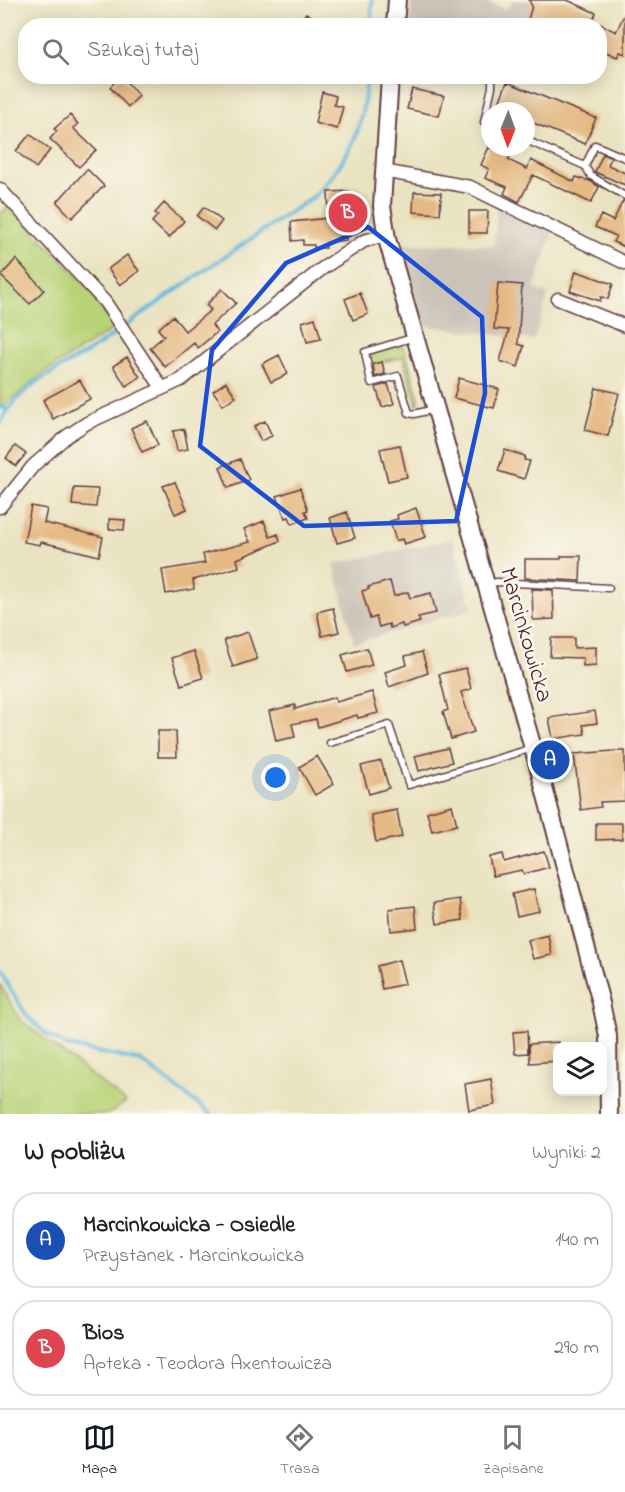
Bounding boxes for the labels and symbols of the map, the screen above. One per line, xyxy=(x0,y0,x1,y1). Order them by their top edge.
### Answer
north arrow xyxy=(481,102,535,156)
pin: B xyxy=(328,190,368,236)
street label: Marcinkowicka xyxy=(489,563,561,707)
pin: A xyxy=(530,738,570,783)
your location xyxy=(261,763,290,792)

